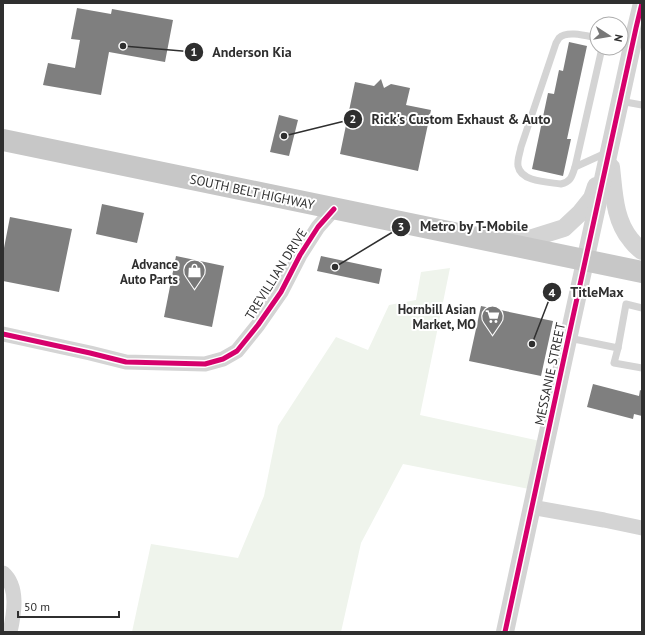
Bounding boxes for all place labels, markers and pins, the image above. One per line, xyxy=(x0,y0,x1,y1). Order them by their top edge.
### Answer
callout: Anderson Kia xyxy=(184,39,299,65)
callout: Rick's Custom Exhaust & Auto xyxy=(343,106,559,132)
callout: Metro by T-Mobile xyxy=(391,214,536,240)
place label: Advance Auto Parts xyxy=(120,256,179,288)
shop icon: Advance Auto Parts xyxy=(181,258,207,291)
callout: TitleMax xyxy=(542,279,631,305)
place label: Hornbill Asian Market, MO xyxy=(398,301,476,333)
supermarket icon: Hornbill Asian Market, MO xyxy=(479,303,505,336)

